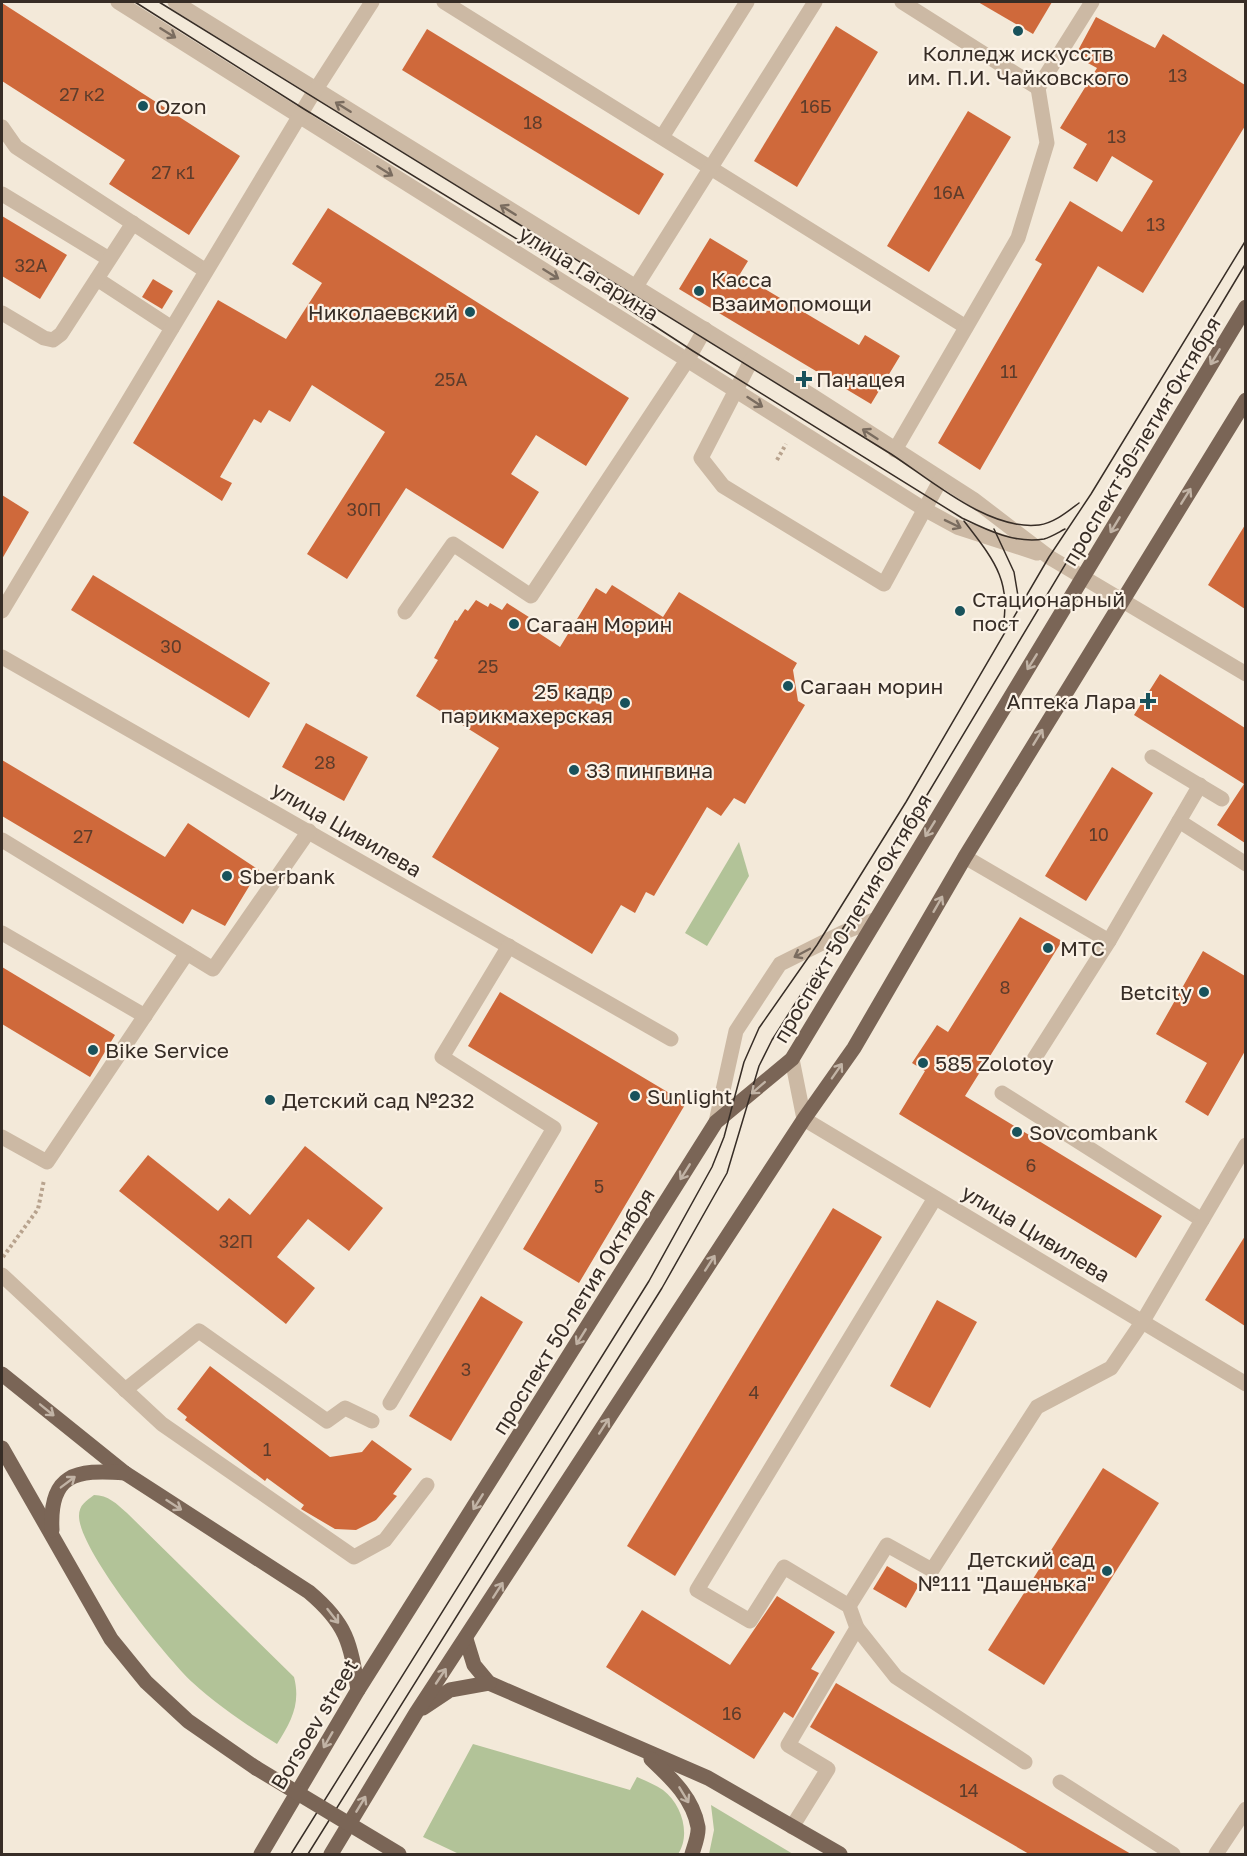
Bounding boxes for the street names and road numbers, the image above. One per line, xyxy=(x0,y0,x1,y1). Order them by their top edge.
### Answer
street label: улица Гагарина xyxy=(514,220,664,326)
street label: проспект 50-летия Октября xyxy=(1056,312,1226,570)
street label: улица Цивилева xyxy=(268,776,426,882)
street label: проспект 50-летия Октября xyxy=(767,789,937,1047)
street label: улица Цивилева xyxy=(957,1178,1115,1288)
street label: проспект 50-летия Октября xyxy=(486,1183,660,1439)
street label: Borsoev street xyxy=(265,1654,363,1794)

